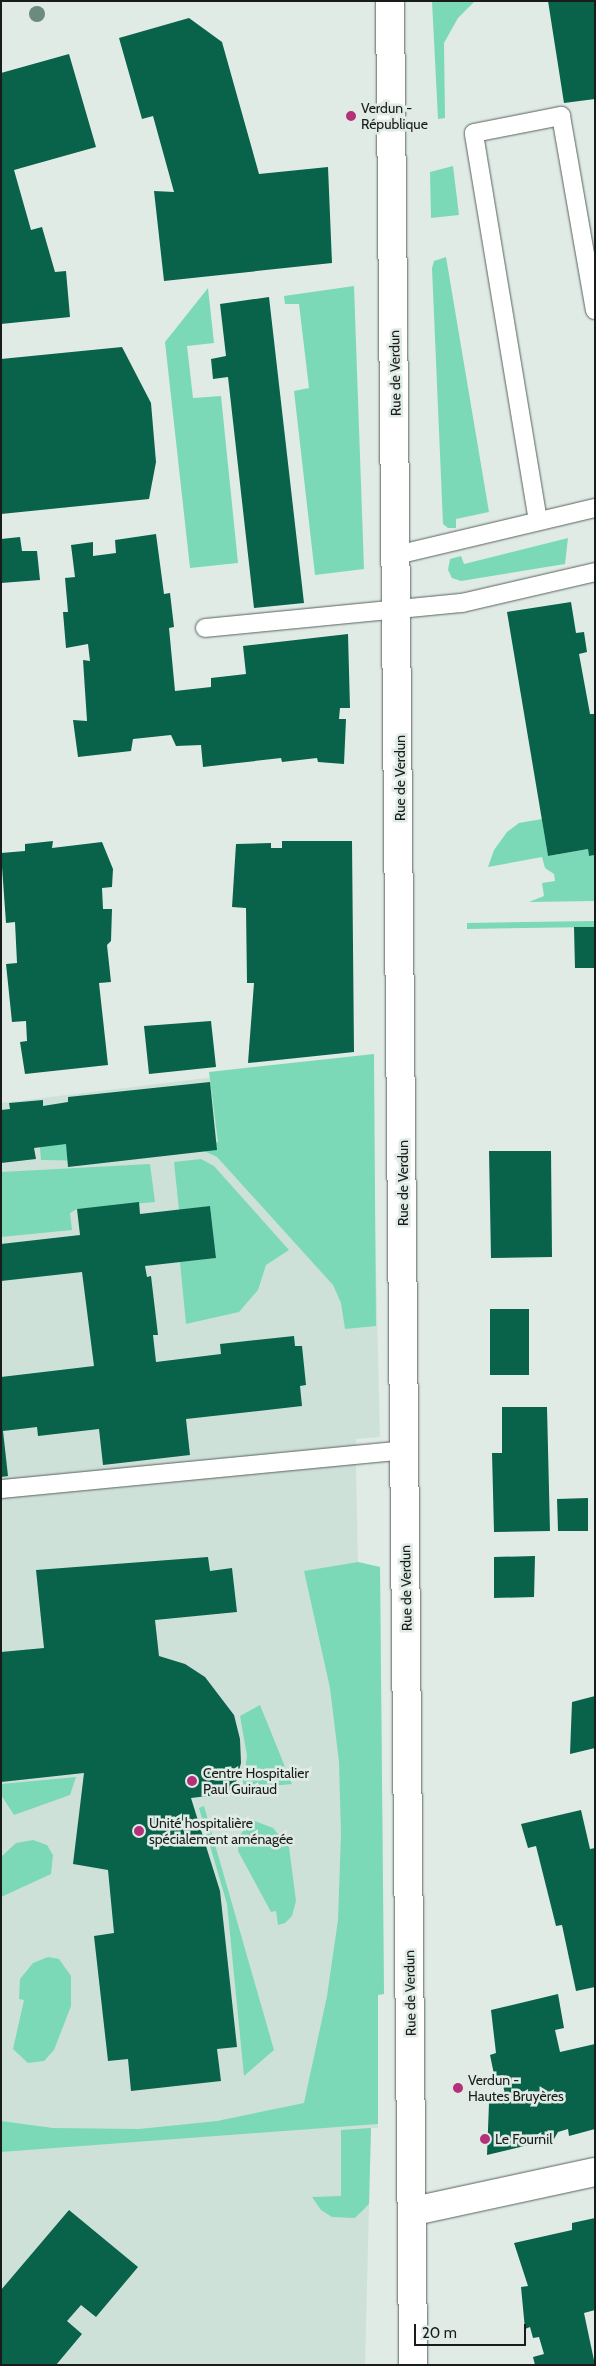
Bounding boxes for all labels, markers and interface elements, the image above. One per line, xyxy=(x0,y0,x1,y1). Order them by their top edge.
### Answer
place label: Verdun - République xyxy=(361,100,428,132)
marker: Verdun - République xyxy=(345,110,357,122)
street label: Rue de Verdun xyxy=(386,330,404,416)
street label: Rue de Verdun xyxy=(392,735,408,821)
street label: Rue de Verdun xyxy=(395,1140,411,1226)
street label: Rue de Verdun xyxy=(397,1545,415,1631)
place label: Centre Hospitalier Paul Guiraud xyxy=(203,1765,309,1798)
marker: Centre Hospitalier Paul Guiraud xyxy=(185,1774,199,1788)
place label: Unité hospitalière spécialement aménagée xyxy=(149,1815,293,1848)
marker: Unité hospitalière spécialement aménagée xyxy=(133,1825,145,1837)
street label: Rue de Verdun xyxy=(401,1950,419,2036)
place label: Verdun - Hautes Bruyères xyxy=(468,2072,564,2104)
marker: Verdun - Hautes Bruyères xyxy=(452,2082,464,2094)
place label: Le Fournil xyxy=(495,2131,552,2147)
marker: Le Fournil xyxy=(479,2133,491,2145)
scale bar xyxy=(416,2314,528,2346)
text: 20 m xyxy=(422,2324,457,2342)

